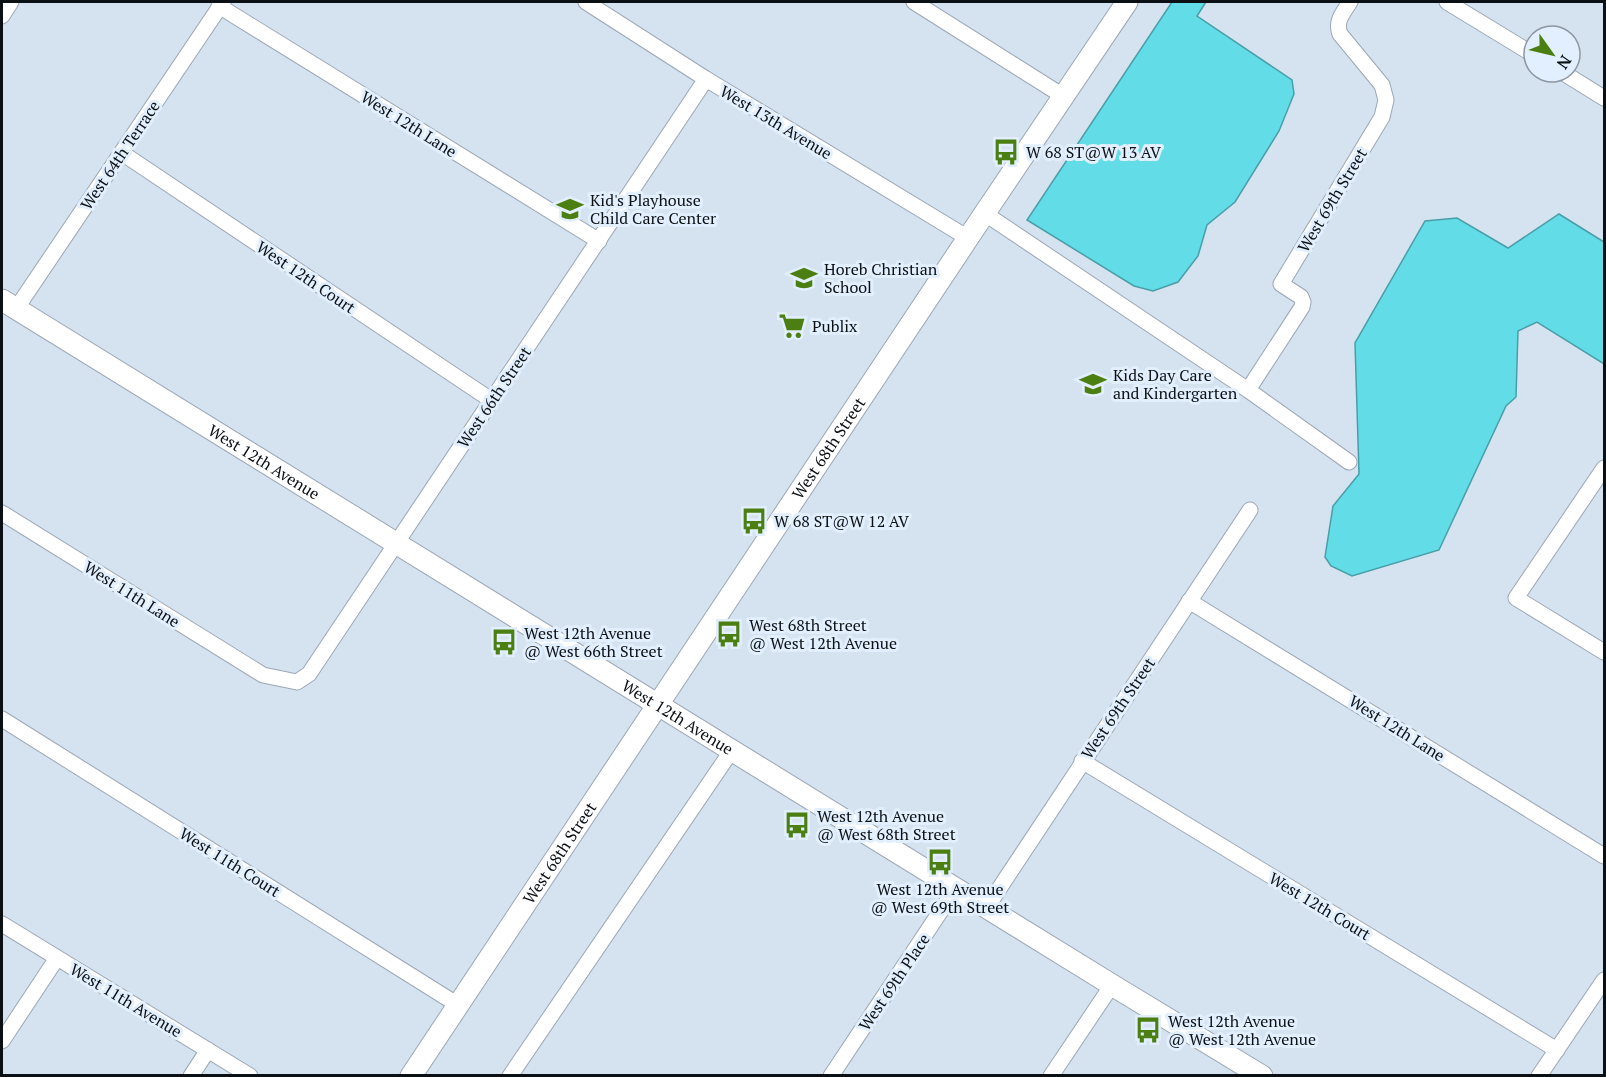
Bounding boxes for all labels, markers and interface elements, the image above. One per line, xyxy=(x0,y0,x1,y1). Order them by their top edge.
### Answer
north arrow xyxy=(1522,24,1582,84)
text: N xyxy=(1552,51,1577,74)
street label: West 13th Avenue xyxy=(716,80,836,164)
street label: West 12th Lane xyxy=(357,86,461,162)
street label: West 64th Terrace xyxy=(75,96,165,214)
bus stop icon: W 68 ST@W 13 AV xyxy=(991,137,1021,167)
place label: W 68 ST@W 13 AV xyxy=(1026,141,1161,163)
street label: West 69th Street xyxy=(1292,144,1372,256)
place label: Kid's Playhouse Child Care Center xyxy=(590,189,717,229)
school or university icon: Kid's Playhouse Child Care Center xyxy=(555,194,585,224)
street label: West 12th Court xyxy=(252,236,360,318)
place label: Horeb Christian School xyxy=(824,258,938,298)
school or university icon: Horeb Christian School xyxy=(789,263,819,293)
supermarket icon: Publix xyxy=(777,311,807,341)
place label: Publix xyxy=(812,315,858,337)
street label: West 66th Street xyxy=(452,342,536,452)
place label: Kids Day Care and Kindergarten xyxy=(1113,364,1238,404)
school or university icon: Kids Day Care and Kindergarten xyxy=(1078,369,1108,399)
street label: West 68th Street xyxy=(787,393,870,503)
street label: West 12th Avenue xyxy=(204,419,324,505)
bus stop icon: W 68 ST@W 12 AV xyxy=(739,506,769,536)
place label: W 68 ST@W 12 AV xyxy=(774,510,909,532)
street label: West 11th Lane xyxy=(80,556,184,632)
place label: West 68th Street @ West 12th Avenue xyxy=(749,614,897,654)
bus stop icon: West 68th Street @ West 12th Avenue xyxy=(714,619,744,649)
place label: West 12th Avenue @ West 66th Street xyxy=(524,622,663,662)
bus stop icon: West 12th Avenue @ West 66th Street xyxy=(489,627,519,657)
street label: West 69th Street xyxy=(1076,653,1160,763)
street label: West 12th Avenue xyxy=(618,674,738,760)
street label: West 12th Lane xyxy=(1345,690,1449,766)
street label: West 68th Street xyxy=(518,798,601,908)
place label: West 12th Avenue @ West 68th Street xyxy=(817,805,956,845)
bus stop icon: West 12th Avenue @ West 68th Street xyxy=(782,810,812,840)
street label: West 11th Court xyxy=(175,822,285,902)
bus stop icon: West 12th Avenue @ West 69th Street xyxy=(925,847,955,877)
street label: West 12th Court xyxy=(1265,867,1375,945)
place label: West 12th Avenue @ West 69th Street xyxy=(871,878,1009,918)
street label: West 69th Place xyxy=(853,929,935,1035)
street label: West 11th Avenue xyxy=(66,958,186,1042)
place label: West 12th Avenue @ West 12th Avenue xyxy=(1168,1010,1316,1050)
bus stop icon: West 12th Avenue @ West 12th Avenue xyxy=(1133,1015,1163,1045)

